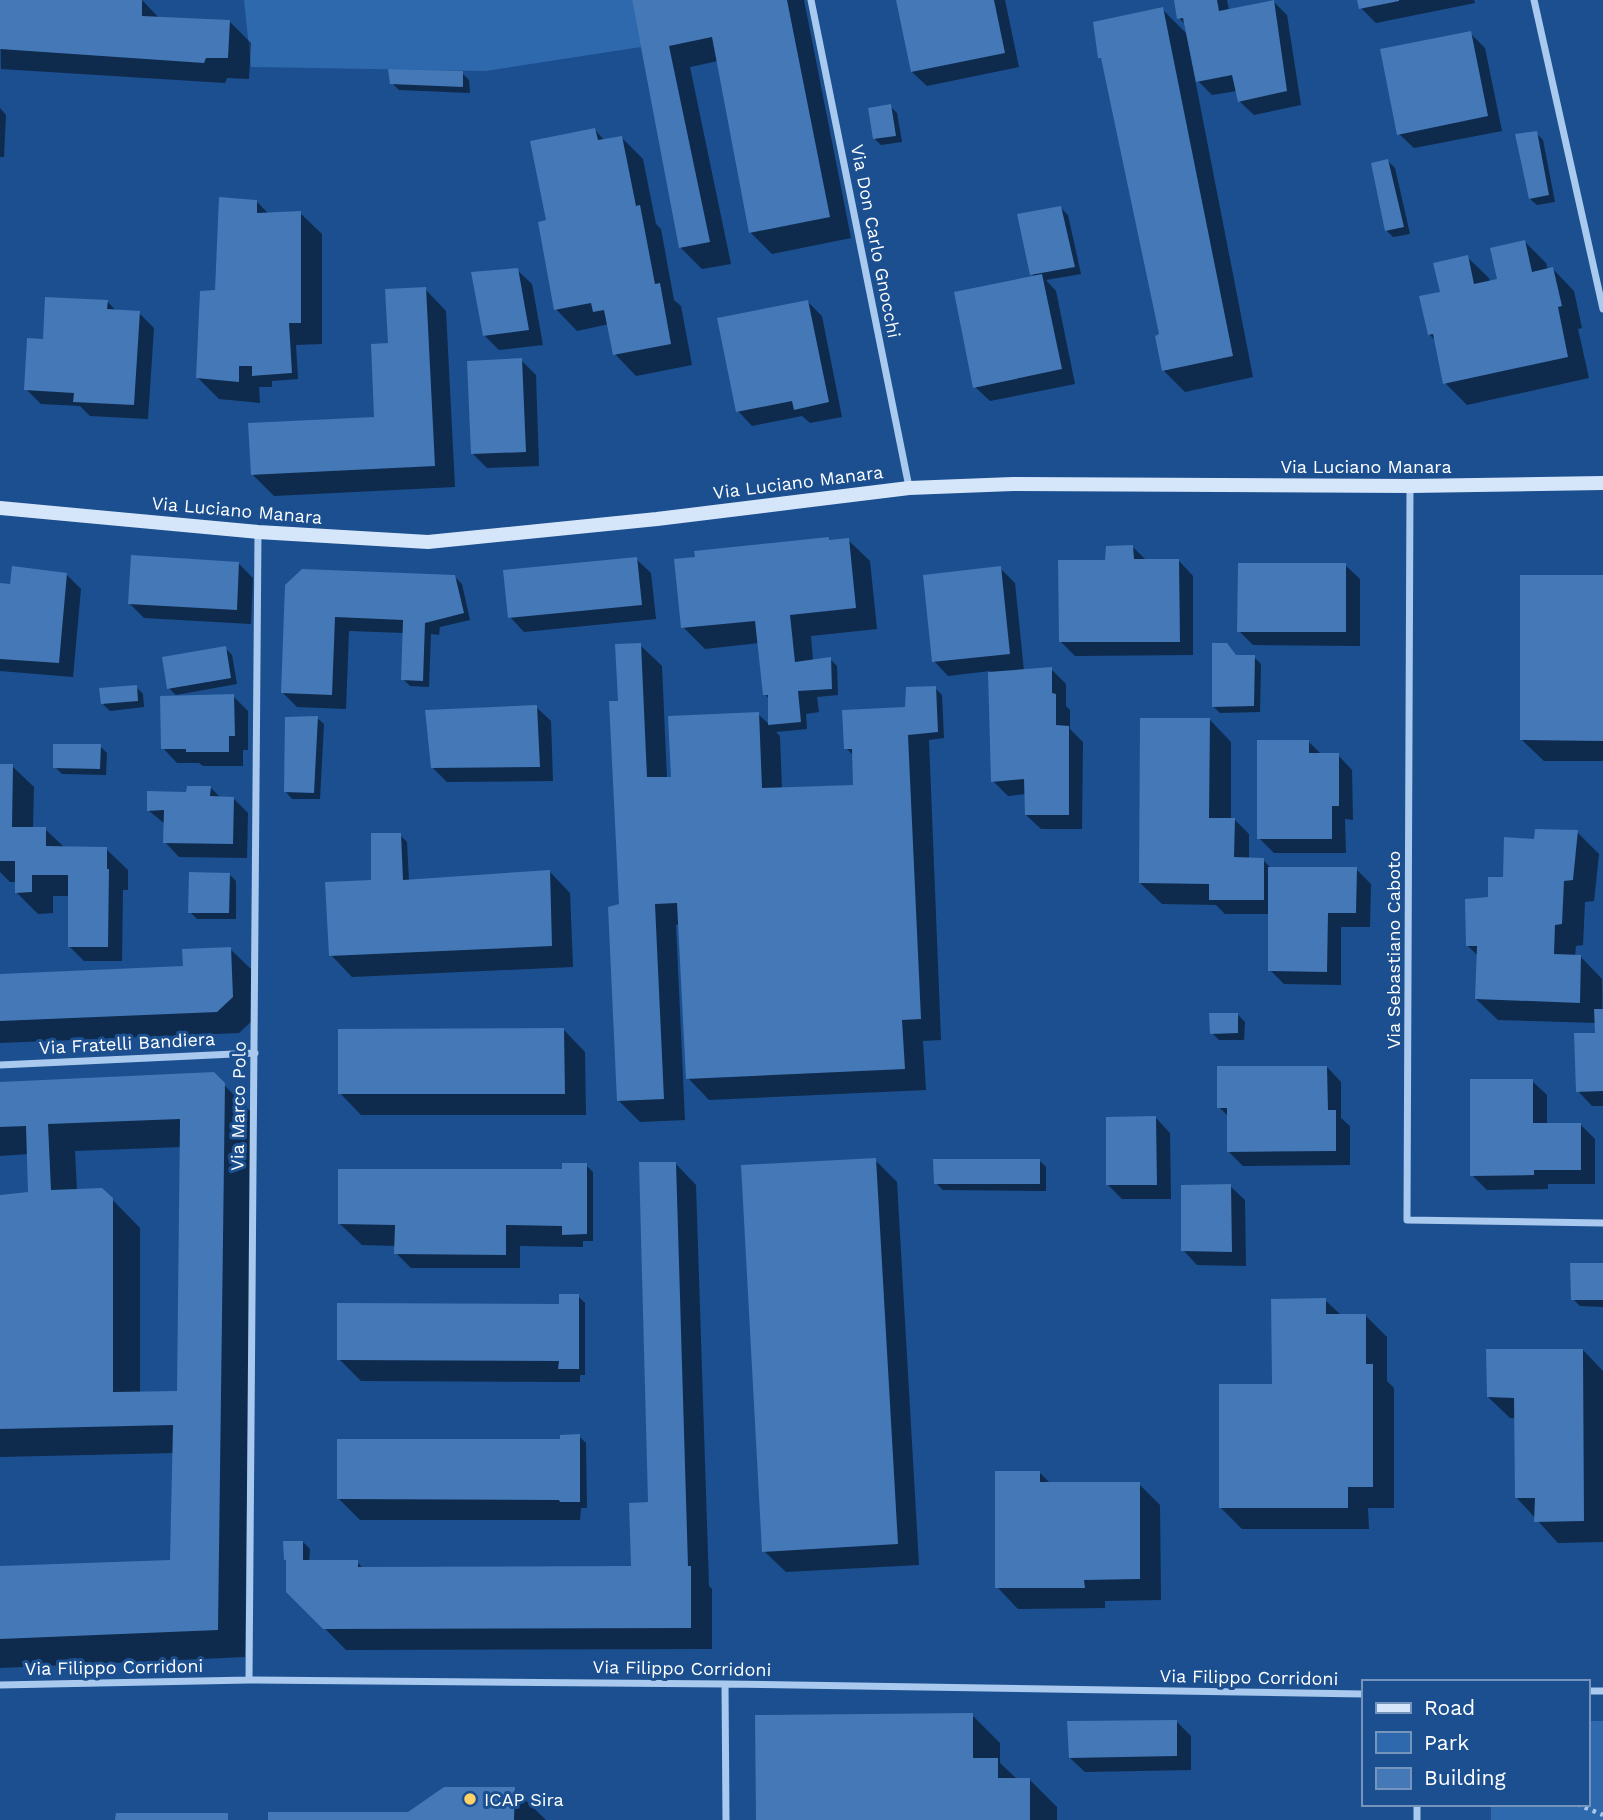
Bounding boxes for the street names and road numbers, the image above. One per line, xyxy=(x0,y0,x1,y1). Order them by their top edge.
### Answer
street label: Via Don Carlo Gnocchi xyxy=(847,142,905,340)
street label: Via Luciano Manara xyxy=(1280,456,1452,477)
street label: Via Luciano Manara xyxy=(712,461,884,503)
street label: Via Luciano Manara xyxy=(151,492,323,528)
street label: Via Sebastiano Caboto xyxy=(1383,851,1404,1049)
street label: Via Fratelli Bandiera xyxy=(38,1028,216,1058)
street label: Via Marco Polo xyxy=(226,1041,250,1171)
street label: Via Filippo Corridoni xyxy=(25,1655,203,1679)
street label: Via Filippo Corridoni xyxy=(593,1656,771,1680)
street label: Via Filippo Corridoni xyxy=(1160,1665,1338,1689)

